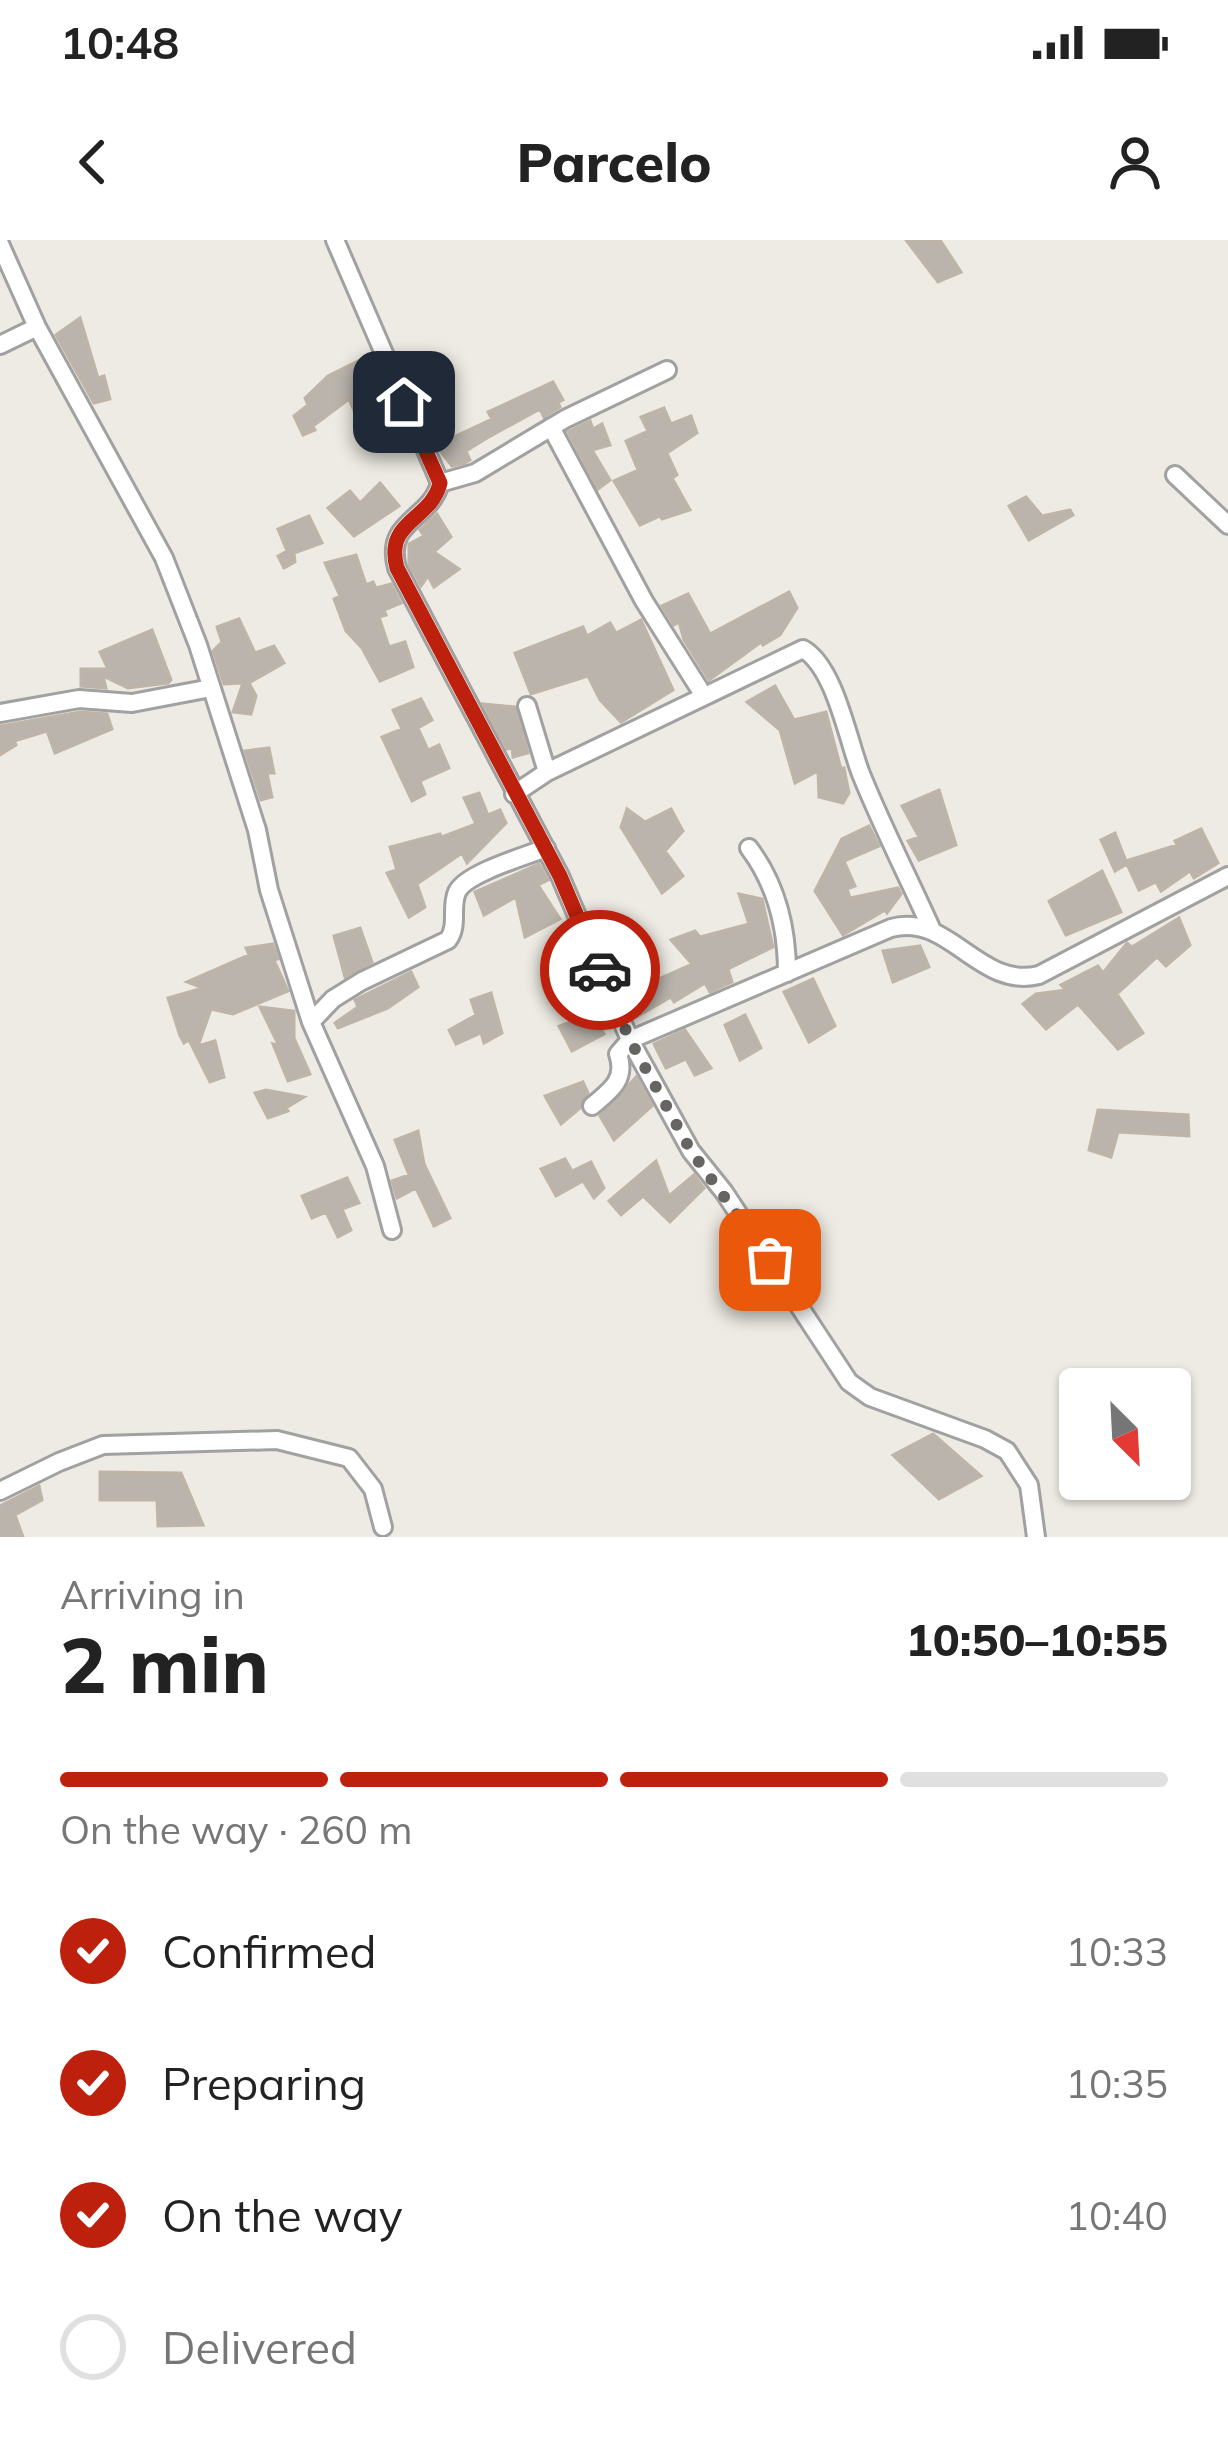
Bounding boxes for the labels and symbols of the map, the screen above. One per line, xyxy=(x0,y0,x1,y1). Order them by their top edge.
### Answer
pin xyxy=(353,351,455,453)
courier xyxy=(540,910,660,1030)
pin xyxy=(719,1209,821,1311)
north arrow xyxy=(1059,1368,1191,1500)

